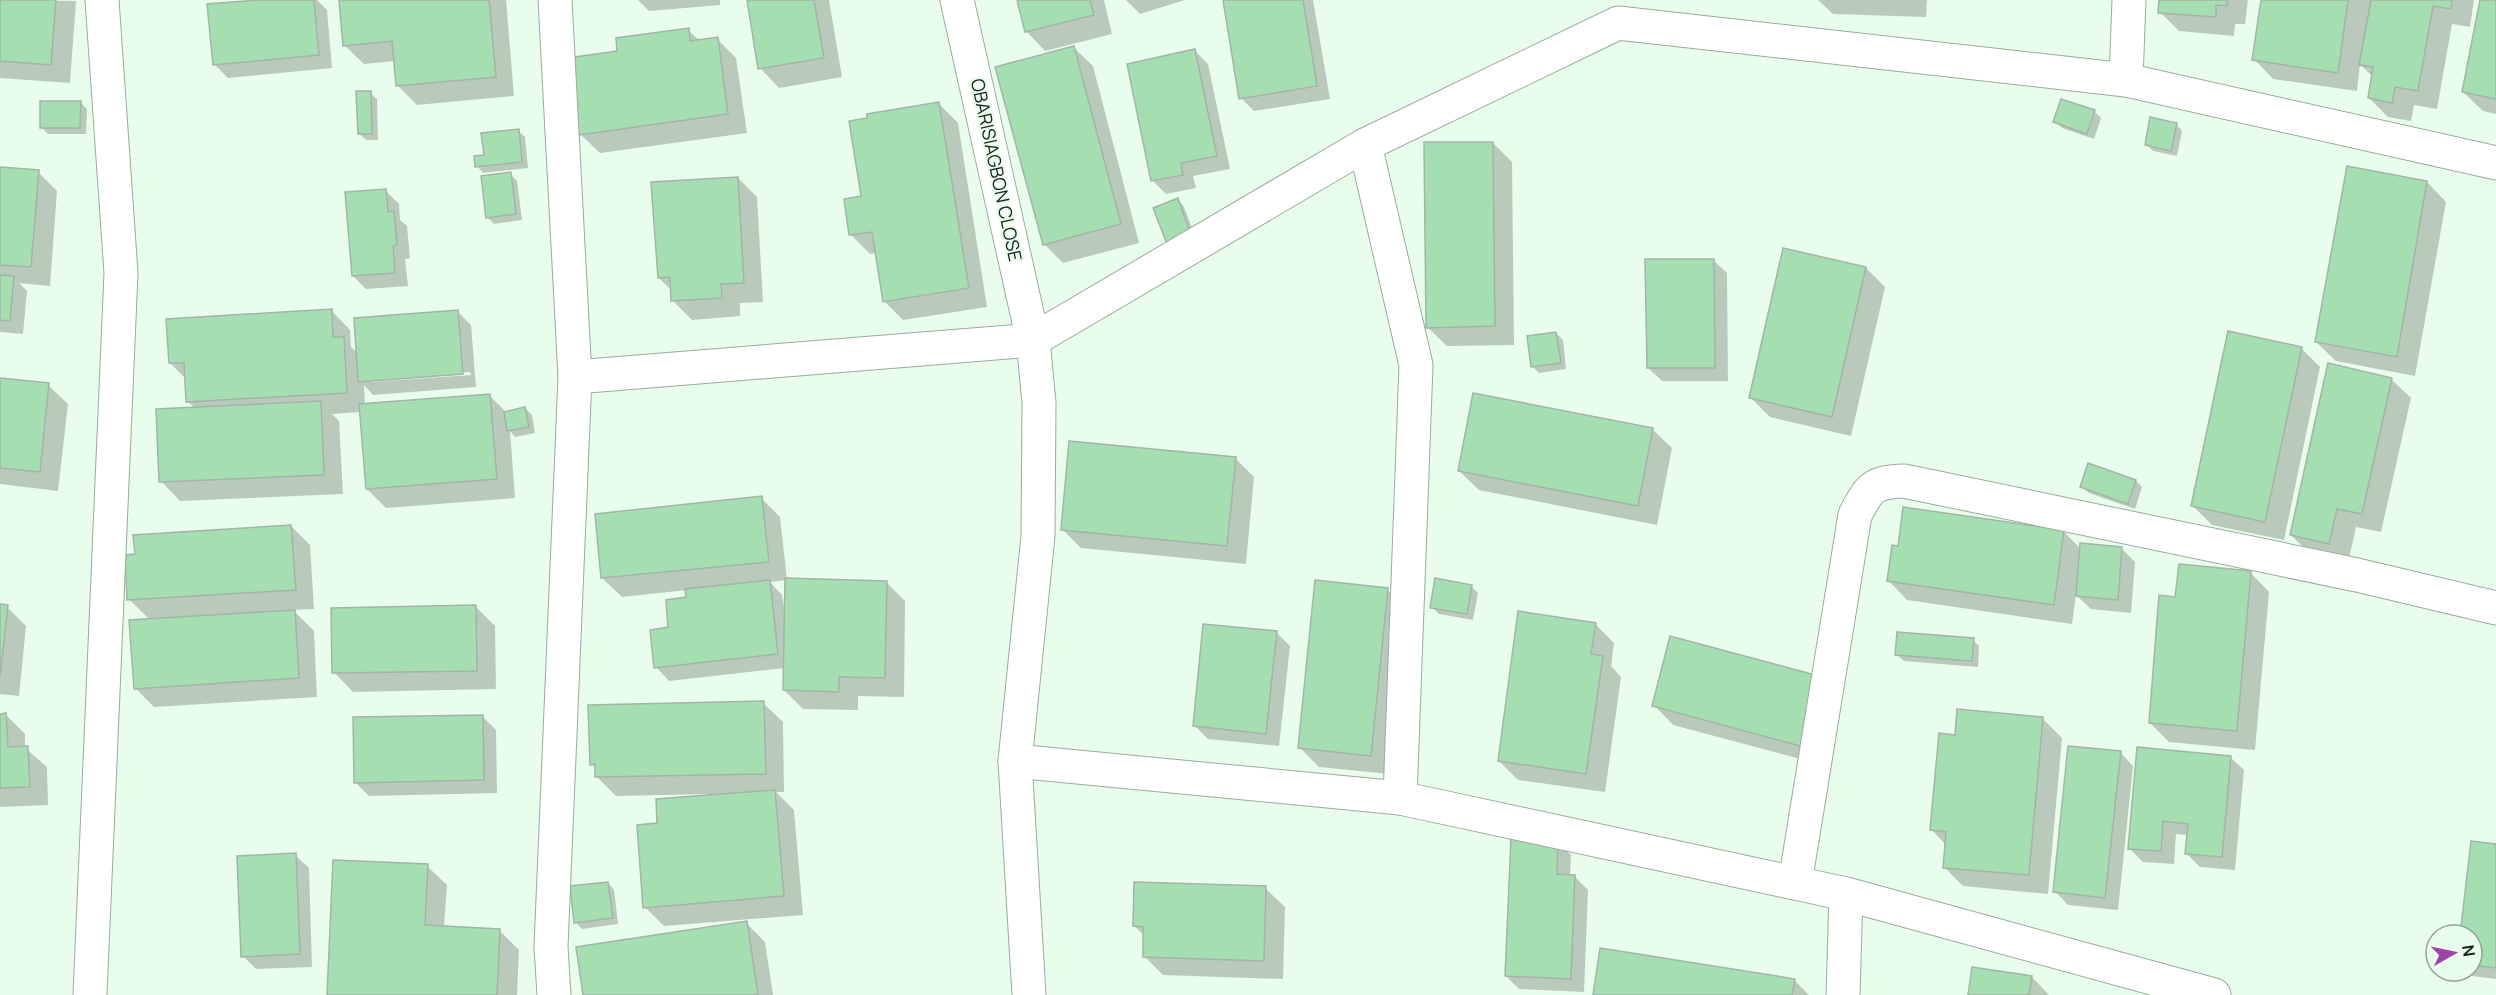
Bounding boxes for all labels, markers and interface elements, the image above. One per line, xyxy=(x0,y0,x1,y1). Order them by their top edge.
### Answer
street label: OBARISIAGBON CLOSE xyxy=(966,76,1028,263)
north arrow xyxy=(2424,923,2484,983)
text: N xyxy=(2457,943,2481,958)

